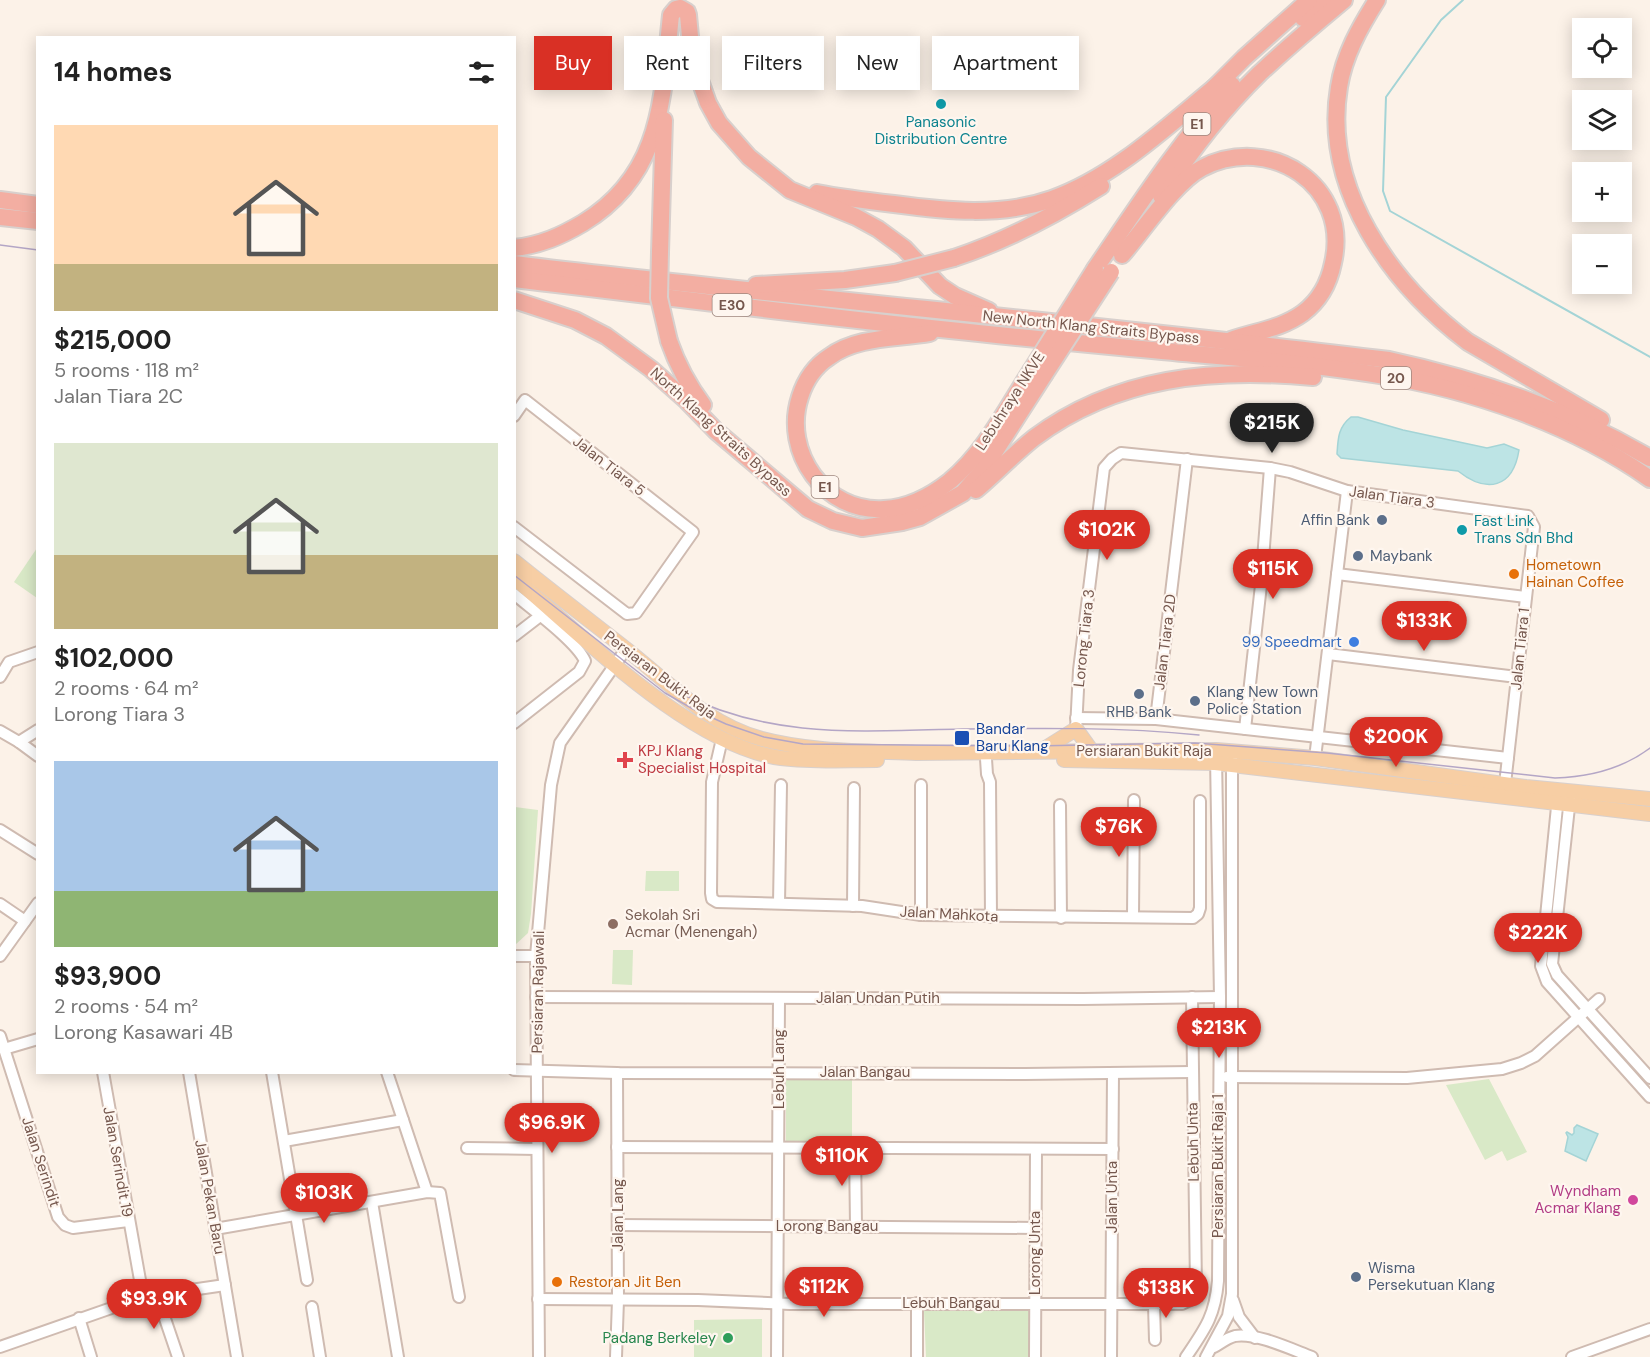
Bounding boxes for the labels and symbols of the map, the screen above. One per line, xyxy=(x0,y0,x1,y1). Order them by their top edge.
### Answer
marker: Panasonic Distribution Centre xyxy=(934,97,948,111)
place label: Panasonic Distribution Centre xyxy=(875,112,1007,149)
road number: E1 xyxy=(1184,113,1210,135)
road number: E30 xyxy=(712,294,752,316)
street label: New North Klang Straits Bypass xyxy=(982,306,1200,348)
street label: Lebuhraya NKVE xyxy=(971,348,1049,454)
street label: North Klang Straits Bypass xyxy=(646,363,796,501)
road number: 20 xyxy=(1381,367,1411,389)
pin: $215K xyxy=(1230,403,1314,454)
street label: Jalan Tiara 5 xyxy=(569,431,649,501)
road number: E1 xyxy=(812,476,838,498)
street label: Jalan Tiara 3 xyxy=(1348,481,1436,513)
pin: $102K xyxy=(1065,510,1149,561)
place label: Affin Bank xyxy=(1301,510,1370,530)
place label: Fast Link Trans Sdn Bhd xyxy=(1474,511,1573,548)
marker: Affin Bank xyxy=(1375,513,1389,527)
marker: Fast Link Trans Sdn Bhd xyxy=(1455,523,1469,537)
place label: Maybank xyxy=(1370,546,1433,566)
pin: $115K xyxy=(1231,549,1315,600)
marker: Maybank xyxy=(1351,549,1365,563)
place label: Hometown Hainan Coffee xyxy=(1526,555,1624,592)
marker: Hometown Hainan Coffee xyxy=(1507,567,1521,581)
street label: Lorong Tiara 3 xyxy=(1069,588,1099,688)
street label: Jalan Tiara 2D xyxy=(1149,593,1181,691)
pin: $133K xyxy=(1382,601,1466,652)
street label: Jalan Tiara 1 xyxy=(1506,607,1534,691)
street label: Persiaran Bukit Raja xyxy=(600,626,720,724)
place label: 99 Speedmart xyxy=(1242,632,1342,652)
marker: 99 Speedmart xyxy=(1347,635,1361,649)
place label: Klang New Town Police Station xyxy=(1207,682,1318,719)
marker: RHB Bank xyxy=(1132,687,1146,701)
marker: Klang New Town Police Station xyxy=(1188,694,1202,708)
place label: RHB Bank xyxy=(1106,702,1172,722)
pin: $200K xyxy=(1354,717,1438,768)
place label: Bandar Baru Klang xyxy=(976,719,1049,756)
marker: Bandar Baru Klang xyxy=(953,729,971,747)
place label: KPJ Klang Specialist Hospital xyxy=(638,741,766,778)
street label: Persiaran Bukit Raja xyxy=(1076,741,1212,761)
marker: KPJ Klang Specialist Hospital xyxy=(616,751,634,769)
pin: $76K xyxy=(1083,807,1155,858)
street label: Jalan Mahkota xyxy=(899,901,999,927)
place label: Sekolah Sri Acmar (Menengah) xyxy=(625,905,757,942)
pin: $222K xyxy=(1496,913,1580,964)
marker: Sekolah Sri Acmar (Menengah) xyxy=(606,917,620,931)
street label: Persiaran Rajawali xyxy=(527,930,549,1054)
street label: Jalan Undan Putih xyxy=(816,988,940,1008)
pin: $213K xyxy=(1177,1008,1261,1059)
street label: Lebuh Lang xyxy=(769,1029,789,1109)
street label: Jalan Bangau xyxy=(820,1062,910,1082)
street label: Persiaran Bukit Raja 1 xyxy=(1208,1094,1228,1238)
street label: Lebuh Unta xyxy=(1182,1102,1204,1182)
pin: $96.9K xyxy=(503,1103,601,1154)
street label: Jalan Serindit 19 xyxy=(98,1105,138,1219)
street label: Jalan Serindit xyxy=(17,1114,65,1210)
pin: $110K xyxy=(800,1136,884,1187)
street label: Jalan Pekan Baru xyxy=(190,1138,230,1256)
street label: Jalan Unta xyxy=(1102,1161,1122,1233)
pin: $103K xyxy=(282,1173,366,1224)
street label: Jalan Lang xyxy=(608,1179,628,1251)
place label: Wyndham Acmar Klang xyxy=(1535,1181,1621,1218)
marker: Wyndham Acmar Klang xyxy=(1626,1193,1640,1207)
street label: Lorong Unta xyxy=(1025,1211,1045,1295)
street label: Lorong Bangau xyxy=(776,1216,878,1236)
place label: Wisma Persekutuan Klang xyxy=(1368,1258,1495,1295)
pin: $112K xyxy=(782,1267,866,1318)
pin: $138K xyxy=(1124,1268,1208,1319)
marker: Wisma Persekutuan Klang xyxy=(1349,1270,1363,1284)
place label: Restoran Jit Ben xyxy=(569,1272,681,1292)
marker: Restoran Jit Ben xyxy=(550,1275,564,1289)
pin: $93.9K xyxy=(105,1279,203,1330)
street label: Lebuh Bangau xyxy=(902,1293,1000,1313)
place label: Padang Berkeley xyxy=(602,1328,717,1348)
marker: Padang Berkeley xyxy=(721,1331,735,1345)

